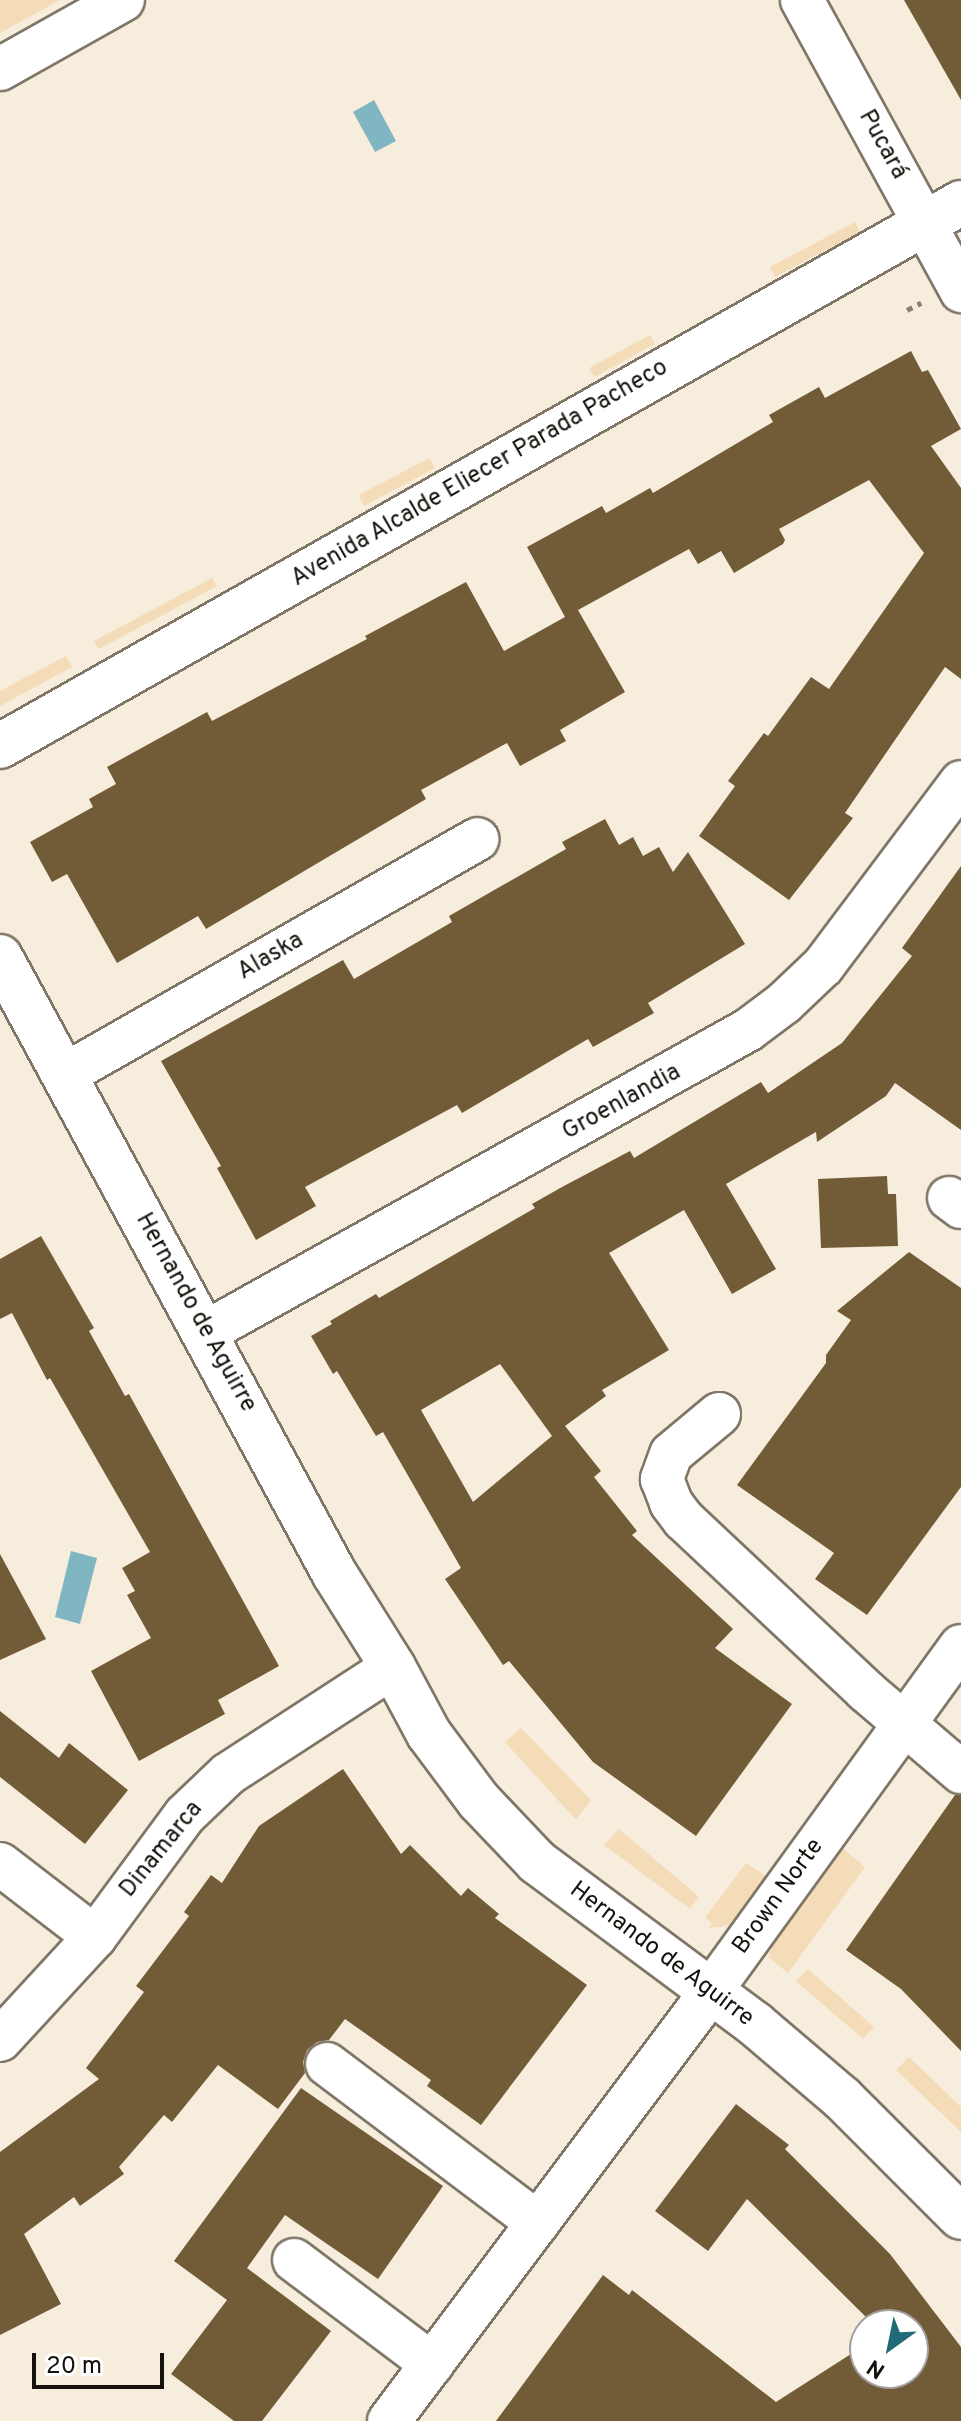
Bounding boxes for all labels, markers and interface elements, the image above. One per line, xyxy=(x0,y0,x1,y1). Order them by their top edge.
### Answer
street label: Pucará xyxy=(851,105,913,185)
street label: Avenida Alcalde Eliecer Parada Pacheco xyxy=(286,354,674,594)
street label: Alaska xyxy=(233,927,309,987)
street label: Groenlandia xyxy=(558,1059,686,1147)
street label: Hernando de Aguirre xyxy=(128,1208,262,1418)
street label: Dinamarca xyxy=(114,1796,210,1904)
street label: Brown Norte xyxy=(727,1834,831,1960)
street label: Hernando de Aguirre xyxy=(563,1876,759,2034)
north arrow xyxy=(849,2309,929,2389)
scale bar xyxy=(36,2337,168,2387)
text: 20 m xyxy=(46,2352,102,2382)
text: N xyxy=(863,2352,891,2383)

